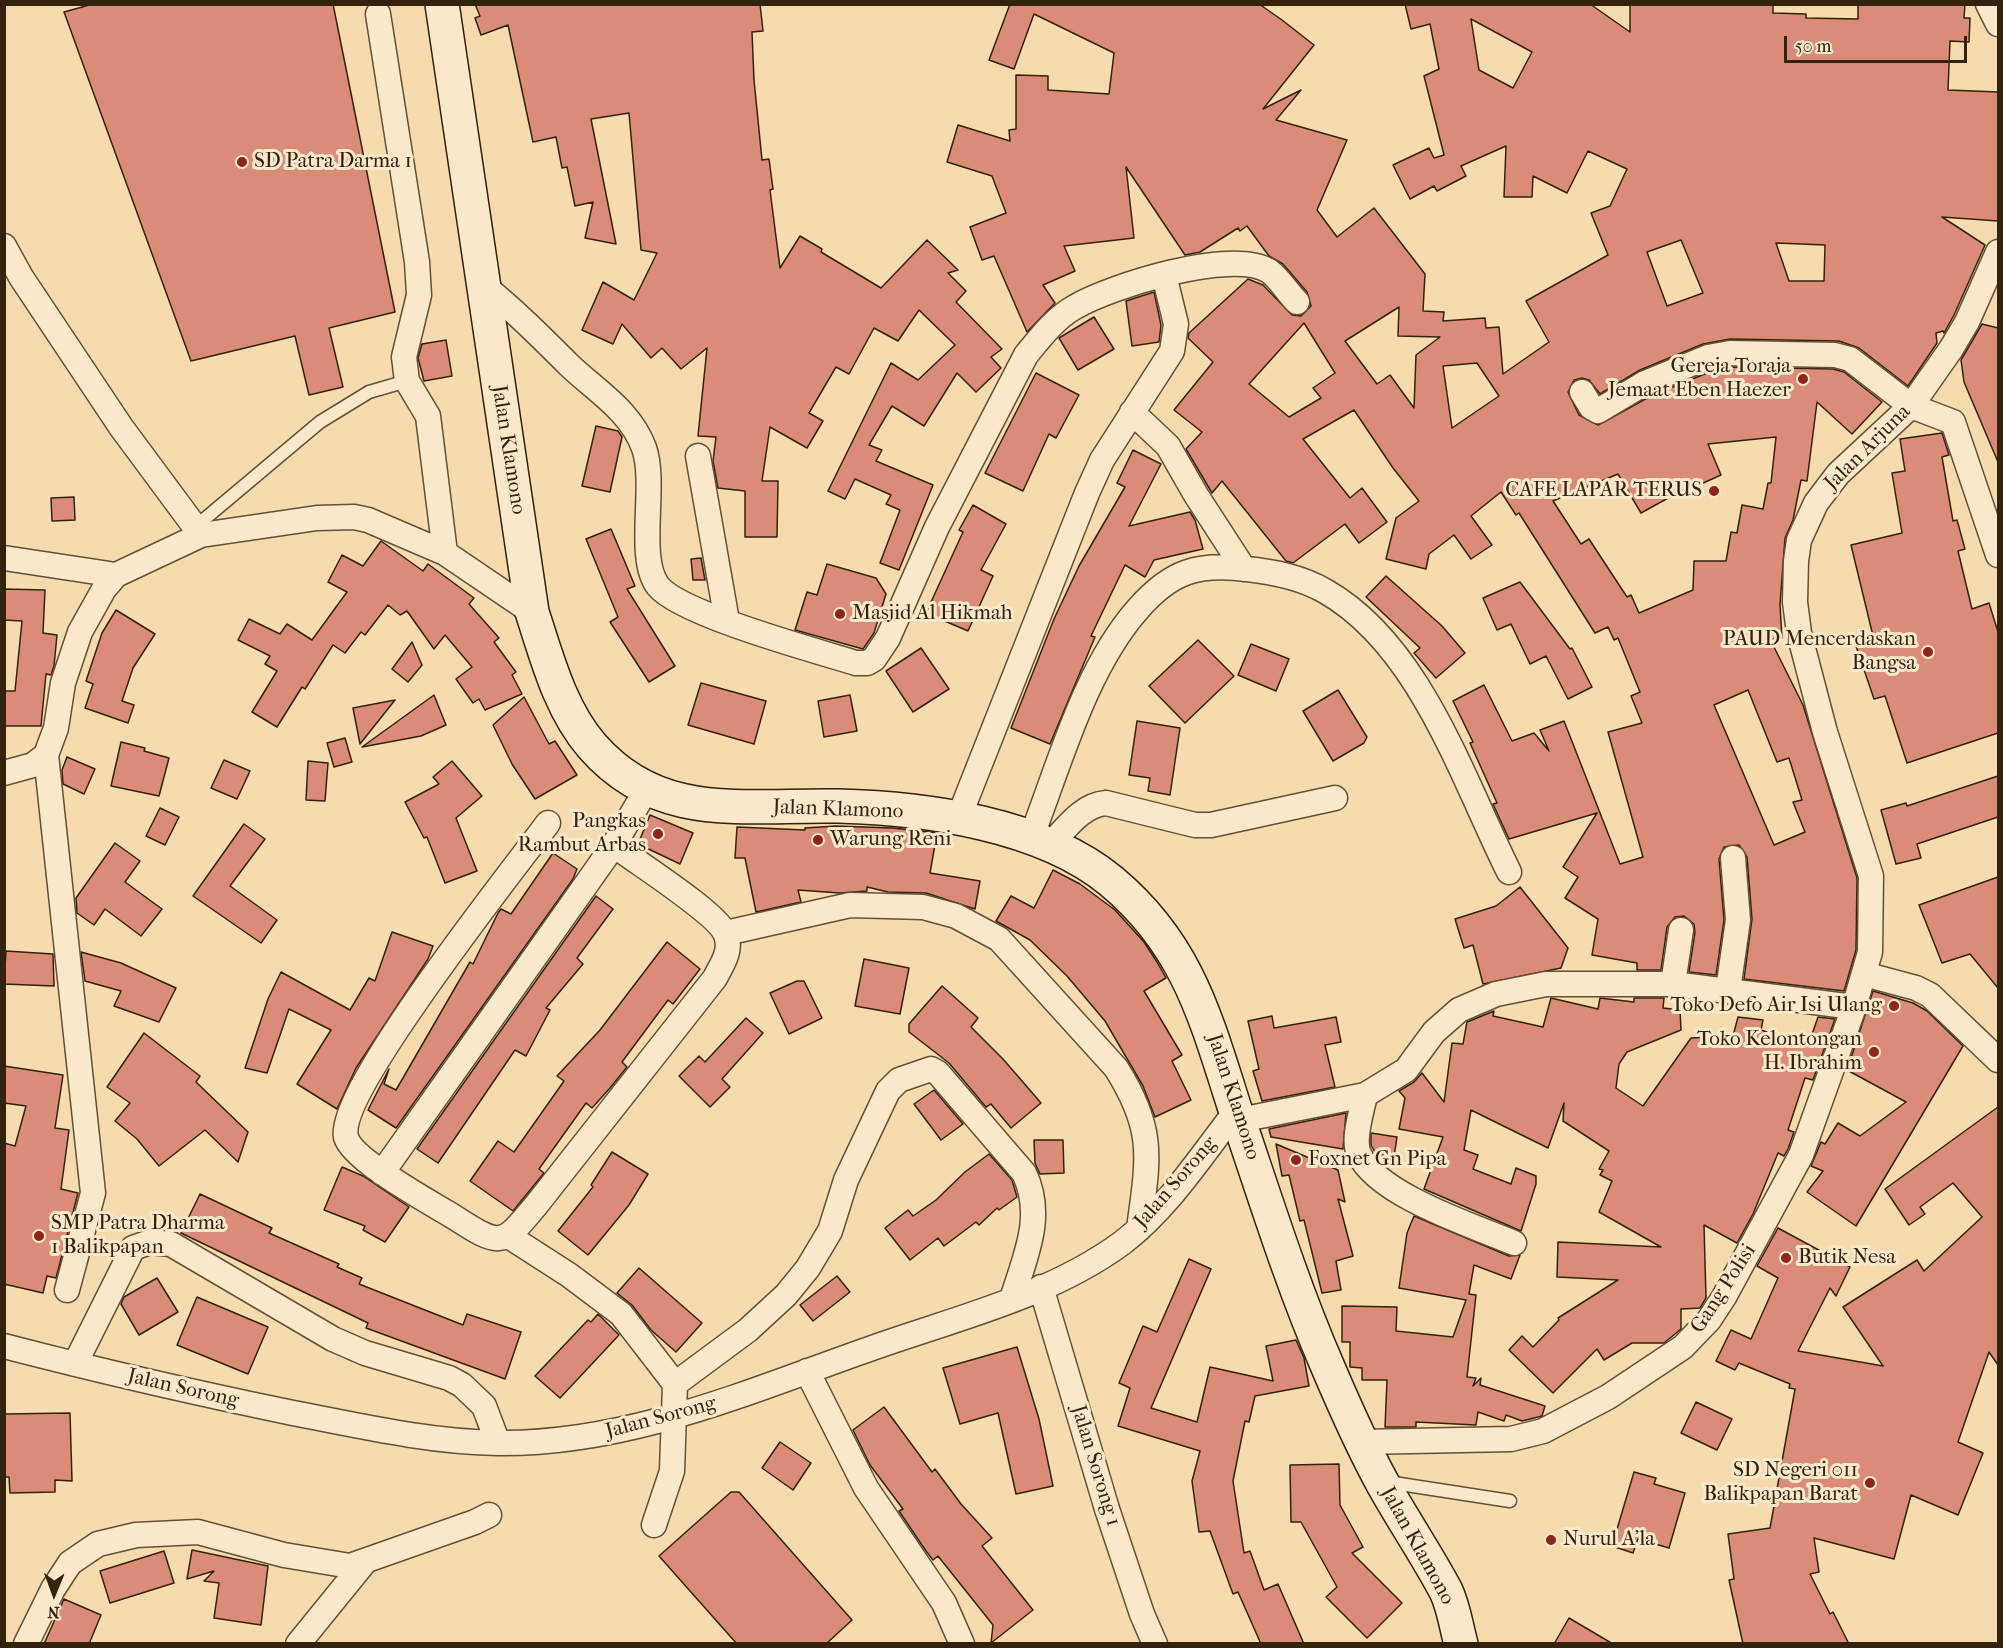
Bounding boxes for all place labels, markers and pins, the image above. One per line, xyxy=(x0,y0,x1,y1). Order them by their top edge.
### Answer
place label: SD Patra Darma 1 xyxy=(254,149,412,175)
marker: SD Patra Darma 1 xyxy=(235,155,249,169)
place label: Gereja Toraja Jemaat Eben Haezer xyxy=(1608,354,1791,404)
marker: Gereja Toraja Jemaat Eben Haezer xyxy=(1796,372,1810,386)
place label: CAFE LAPAR TERUS xyxy=(1505,478,1702,504)
marker: CAFE LAPAR TERUS xyxy=(1707,484,1721,498)
place label: Masjid Al Hikmah xyxy=(852,601,1013,627)
marker: Masjid Al Hikmah xyxy=(833,607,847,621)
place label: PAUD Mencerdaskan Bangsa xyxy=(1723,627,1916,677)
marker: PAUD Mencerdaskan Bangsa xyxy=(1921,645,1935,659)
place label: Pangkas Rambut Arbas xyxy=(518,809,646,859)
marker: Pangkas Rambut Arbas xyxy=(651,827,665,841)
place label: Warung Reni xyxy=(830,827,951,853)
marker: Warung Reni xyxy=(811,833,825,847)
place label: Toko Defo Air Isi Ulang xyxy=(1670,993,1882,1019)
marker: Toko Defo Air Isi Ulang xyxy=(1887,999,1901,1013)
place label: Toko Kelontongan H. Ibrahim xyxy=(1697,1027,1862,1077)
marker: Toko Kelontongan H. Ibrahim xyxy=(1867,1045,1881,1059)
place label: Foxnet Gn Pipa xyxy=(1308,1147,1446,1173)
marker: Foxnet Gn Pipa xyxy=(1289,1153,1303,1167)
place label: SMP Patra Dharma 1 Balikpapan xyxy=(51,1211,225,1261)
marker: SMP Patra Dharma 1 Balikpapan xyxy=(32,1229,46,1243)
place label: Butik Nesa xyxy=(1798,1245,1896,1271)
marker: Butik Nesa xyxy=(1779,1251,1793,1265)
place label: SD Negeri 011 Balikpapan Barat xyxy=(1703,1458,1858,1508)
marker: SD Negeri 011 Balikpapan Barat xyxy=(1863,1476,1877,1490)
place label: Nurul A'la xyxy=(1563,1527,1655,1553)
marker: Nurul A'la xyxy=(1544,1533,1558,1547)

